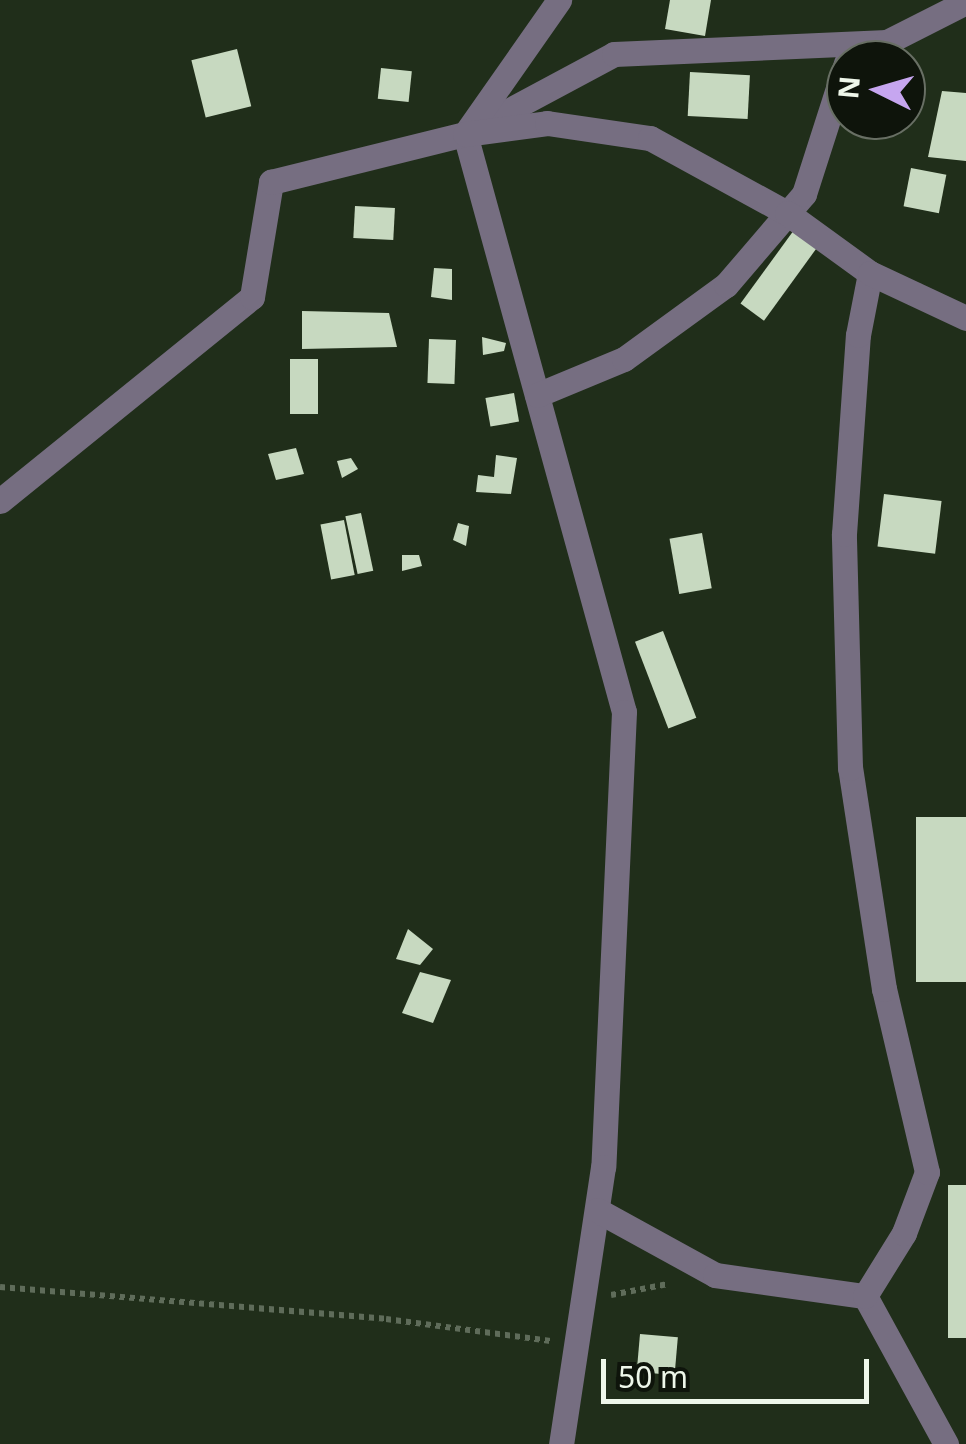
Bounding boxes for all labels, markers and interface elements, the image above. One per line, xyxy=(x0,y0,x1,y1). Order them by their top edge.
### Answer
north arrow xyxy=(826,40,926,140)
text: N xyxy=(828,75,868,101)
scale bar xyxy=(606,1339,874,1401)
text: 50 m xyxy=(618,1356,688,1397)

